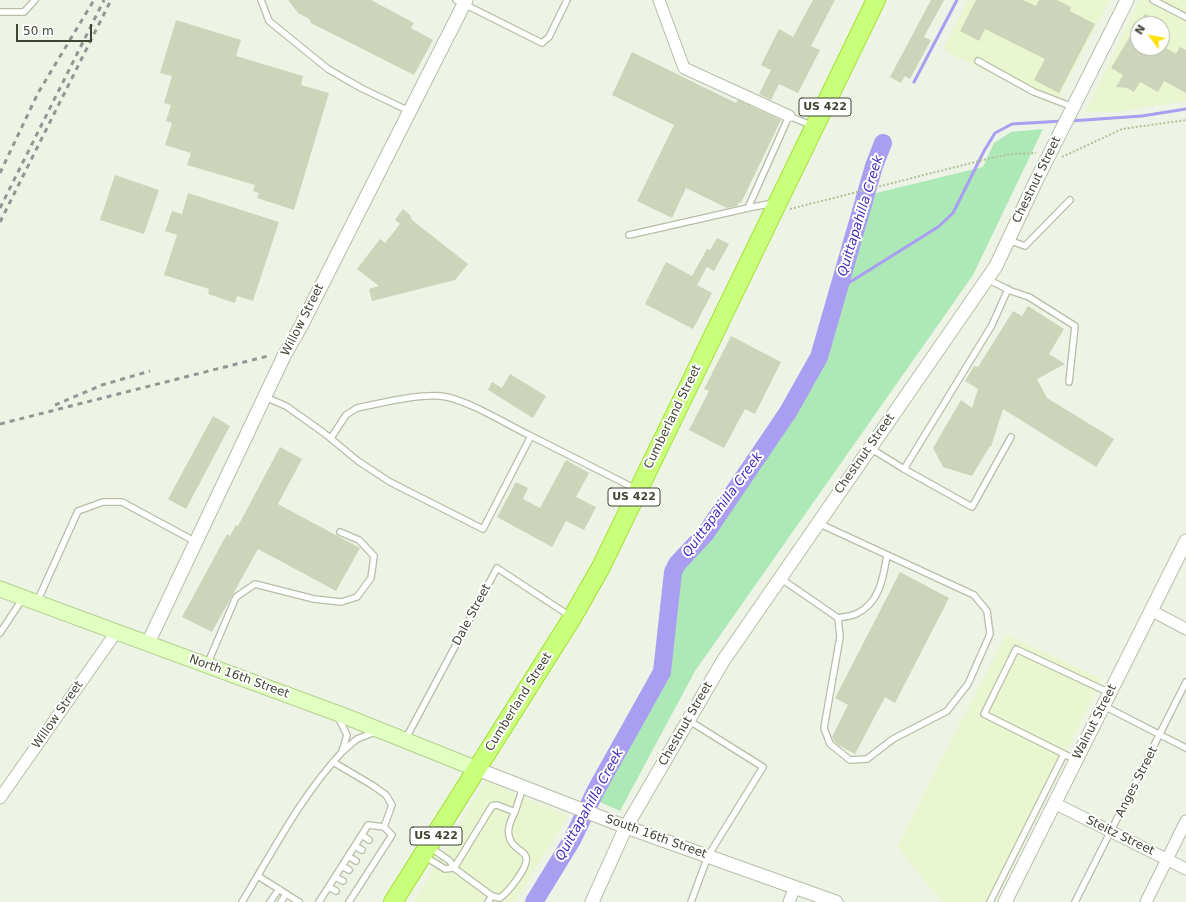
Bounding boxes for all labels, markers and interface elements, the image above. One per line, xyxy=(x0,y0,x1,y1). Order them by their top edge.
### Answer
scale bar xyxy=(18,16,94,42)
north arrow xyxy=(1130,16,1170,56)
text: N xyxy=(1132,23,1148,37)
text: 50 m xyxy=(23,24,54,38)
road number: US 422 xyxy=(799,98,851,116)
street label: Chestnut Street xyxy=(1010,134,1064,226)
water label: Quittapahilla Creek xyxy=(835,154,887,278)
street label: Willow Street xyxy=(279,282,327,358)
street label: Cumberland Street xyxy=(642,363,704,471)
street label: Chestnut Street xyxy=(832,411,898,497)
water label: Quittapahilla Creek xyxy=(680,450,766,560)
road number: US 422 xyxy=(608,488,660,506)
street label: Dale Street xyxy=(450,582,494,648)
street label: Cumberland Street xyxy=(483,650,555,754)
street label: North 16th Street xyxy=(187,652,291,702)
street label: Willow Street xyxy=(29,678,87,752)
street label: Chestnut Street xyxy=(656,679,716,769)
street label: Walnut Street xyxy=(1070,682,1120,762)
street label: Anges Street xyxy=(1113,744,1161,820)
water label: Quittapahilla Creek xyxy=(553,746,627,864)
street label: South 16th Street xyxy=(603,812,709,862)
street label: Steitz Street xyxy=(1083,813,1157,859)
road number: US 422 xyxy=(410,827,462,845)

